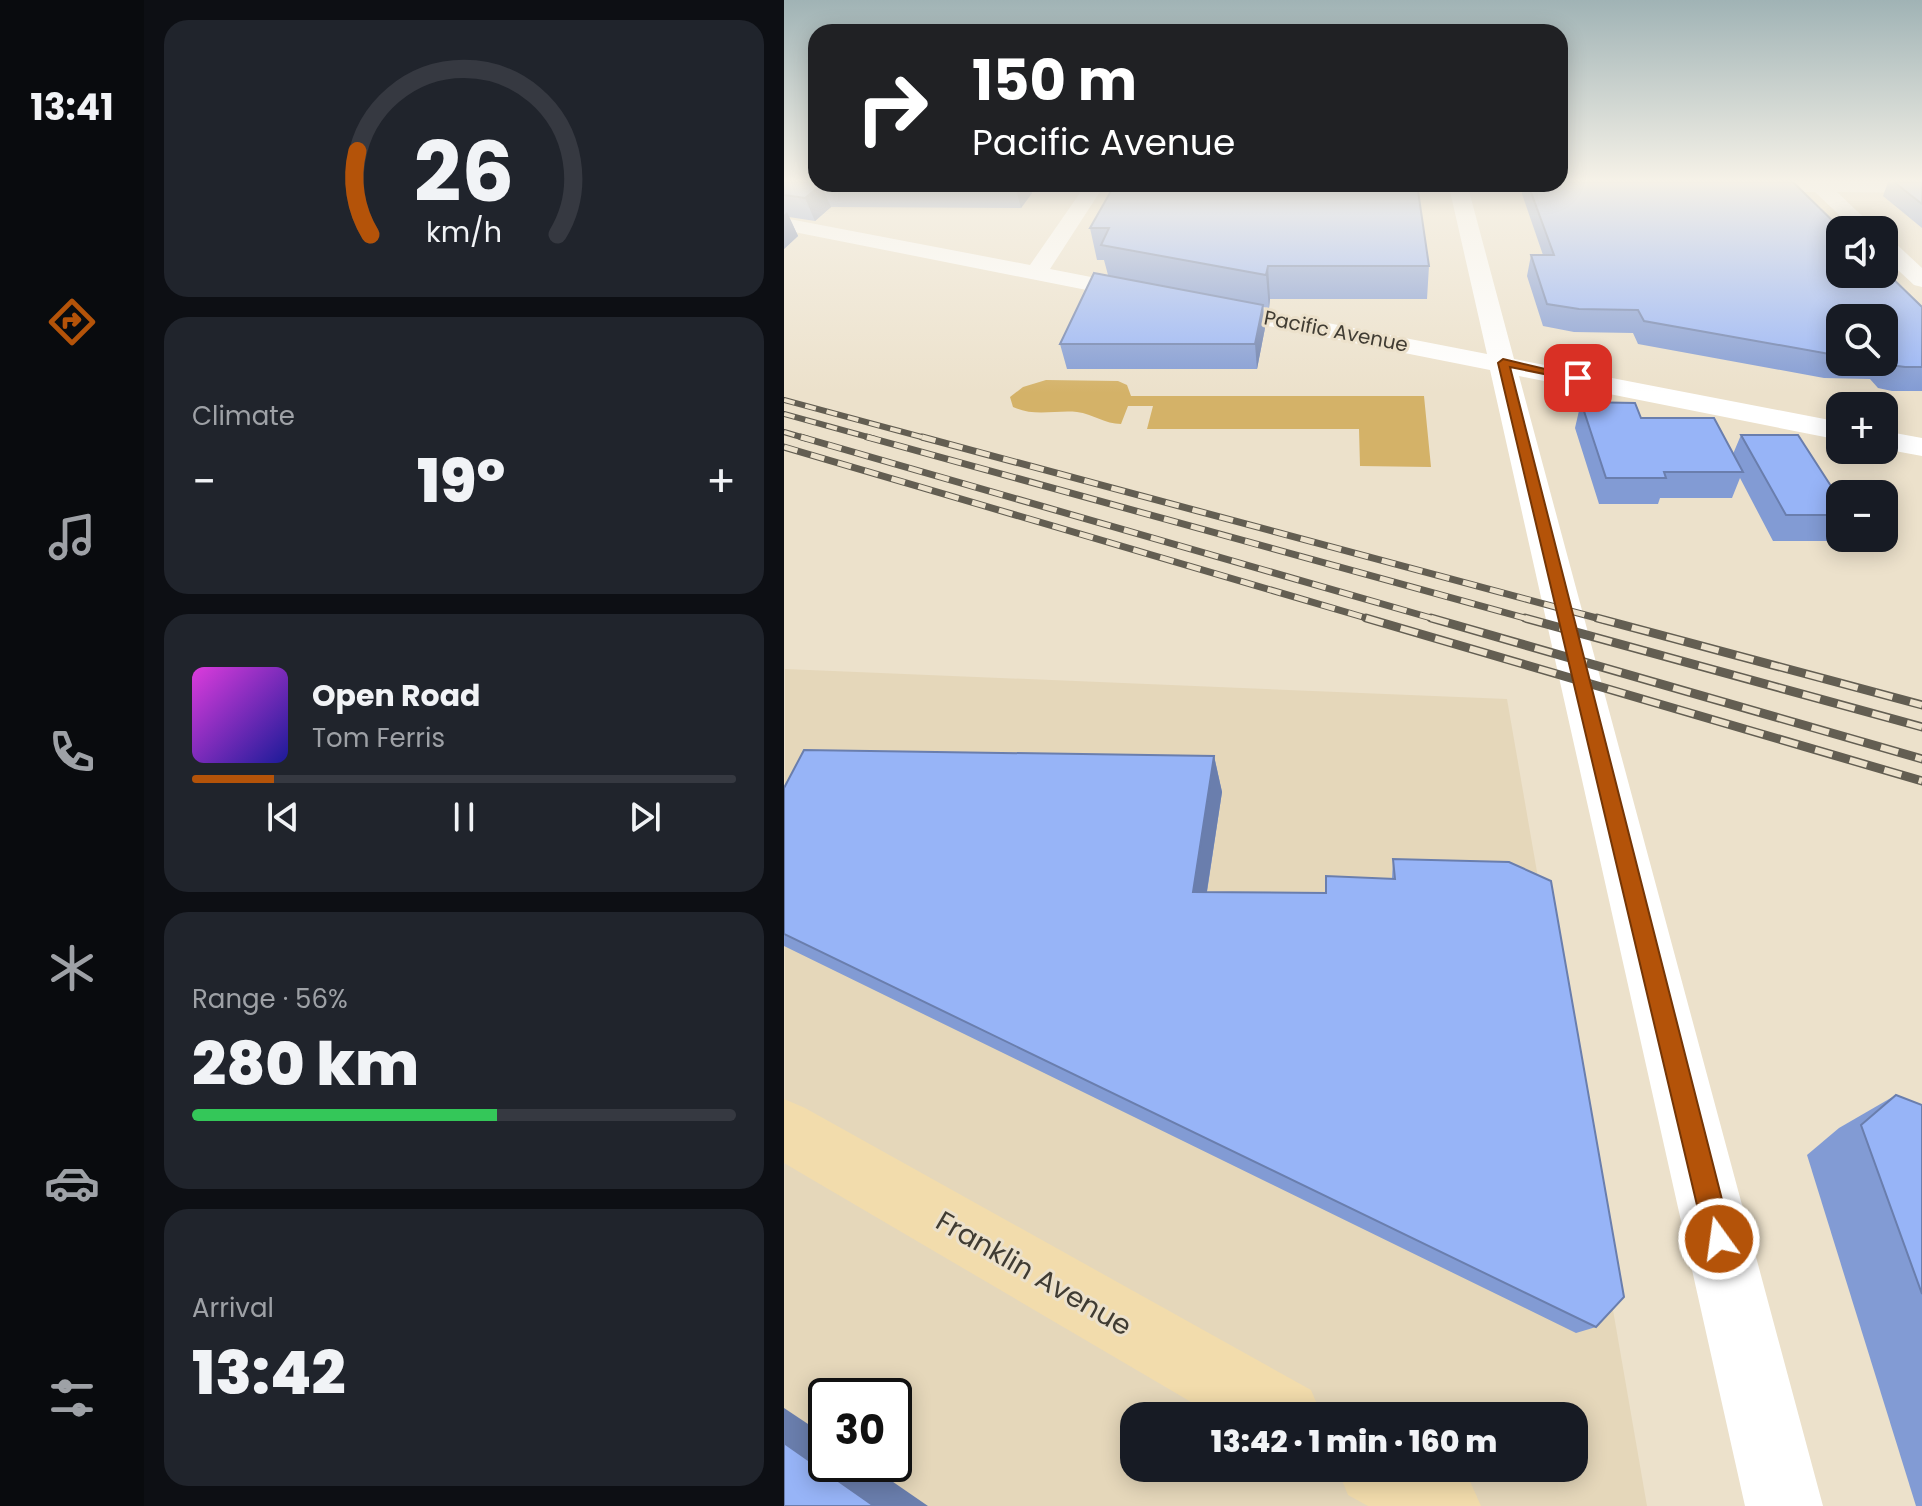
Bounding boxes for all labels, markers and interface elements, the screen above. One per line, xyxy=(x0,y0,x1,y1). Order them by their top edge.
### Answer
text: 150 m xyxy=(972,41,1137,120)
icon: right xyxy=(840,56,944,160)
text: 13:41 xyxy=(30,82,114,133)
text: 26 xyxy=(414,113,514,229)
text: Pacific Avenue xyxy=(972,117,1235,168)
text: km/h xyxy=(426,212,502,252)
map controls xyxy=(1826,216,1898,552)
button: sound xyxy=(1826,216,1898,288)
icon: directions xyxy=(44,294,100,350)
street label: Pacific Avenue xyxy=(1262,303,1410,359)
button: search xyxy=(1826,304,1898,376)
pin xyxy=(1544,344,1612,412)
icon: arrive xyxy=(1556,356,1600,400)
button: + xyxy=(1826,392,1898,464)
text: Climate xyxy=(192,398,295,434)
text: 19° xyxy=(417,439,505,523)
text: − xyxy=(192,451,216,512)
text: + xyxy=(706,451,736,512)
button: − xyxy=(1826,480,1898,552)
icon: music xyxy=(44,509,100,565)
text: Open Road xyxy=(312,674,480,717)
text: Tom Ferris xyxy=(312,720,445,756)
icon: phone xyxy=(44,724,100,780)
icon: previous xyxy=(261,795,305,839)
icon: pause xyxy=(442,795,486,839)
icon: next xyxy=(623,795,667,839)
icon: climate xyxy=(44,940,100,996)
text: Range · 56% xyxy=(192,981,348,1017)
text: 280 km xyxy=(192,1022,419,1106)
icon: car xyxy=(44,1155,100,1211)
position arrow xyxy=(1677,1197,1761,1281)
street label: Franklin Avenue xyxy=(929,1202,1139,1345)
text: Arrival xyxy=(192,1290,274,1326)
text: 13:42 xyxy=(192,1331,346,1415)
icon: filters xyxy=(44,1370,100,1426)
speed limit sign: 30 xyxy=(808,1378,912,1482)
text: 13:42 · 1 min · 160 m xyxy=(1211,1420,1497,1463)

